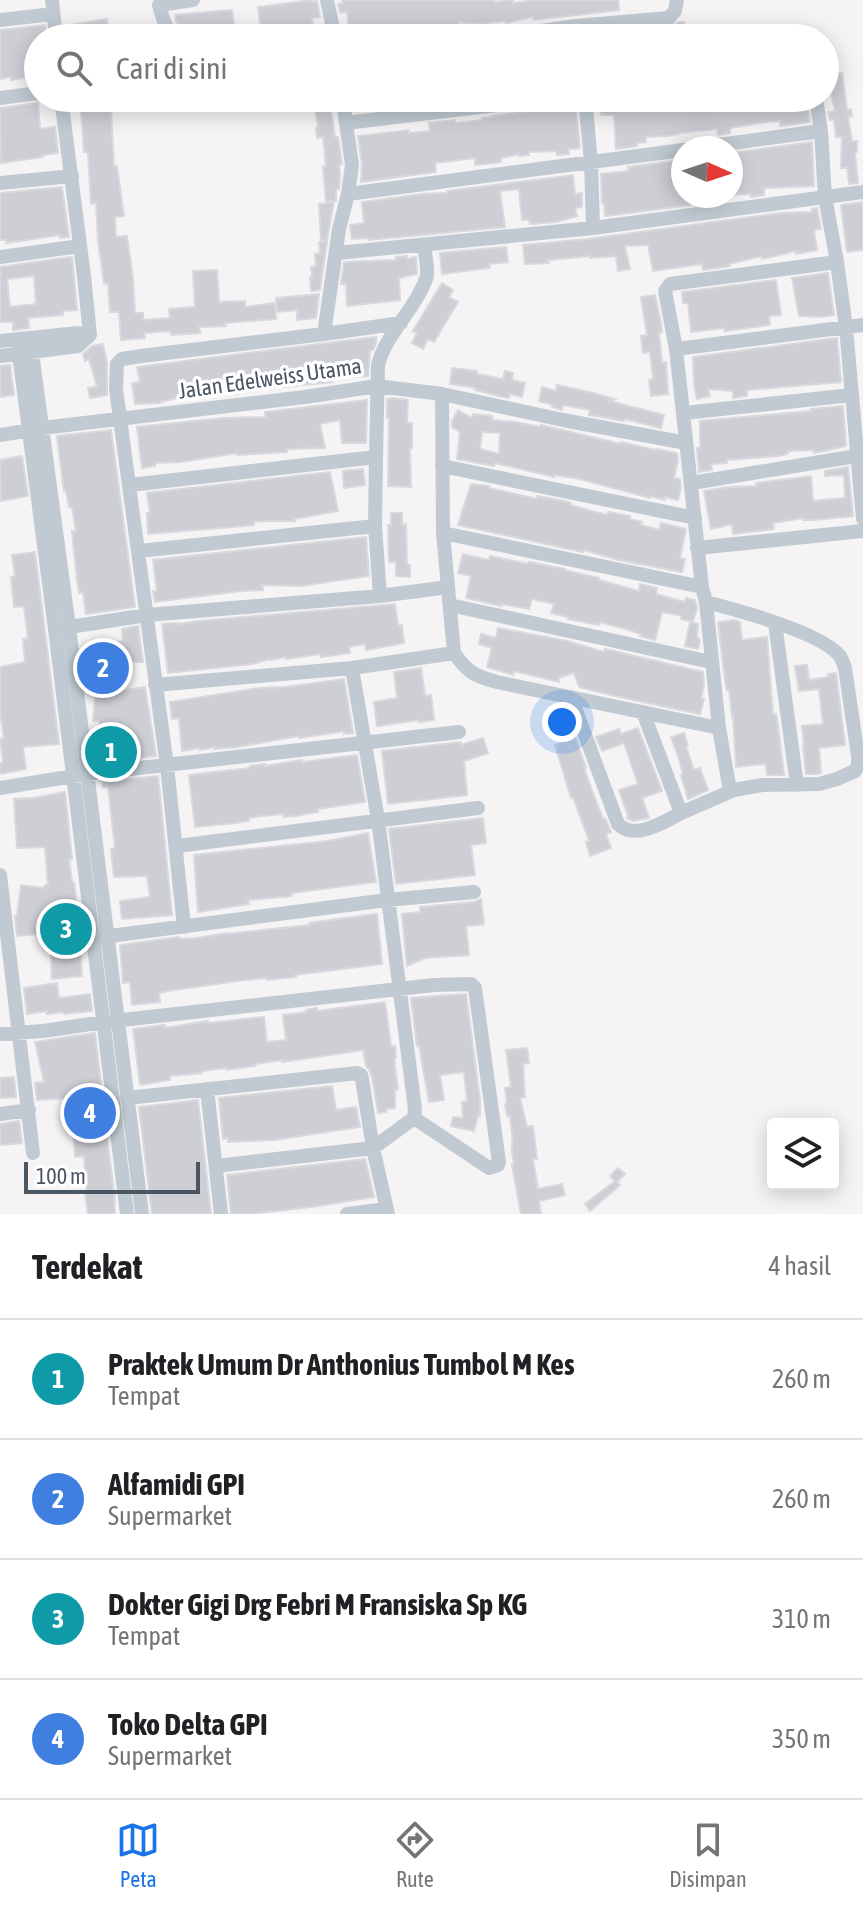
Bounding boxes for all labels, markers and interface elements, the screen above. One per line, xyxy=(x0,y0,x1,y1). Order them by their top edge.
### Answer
search box xyxy=(24,24,839,112)
icon: search xyxy=(52,46,96,90)
text: Cari di sini xyxy=(116,51,227,85)
north arrow xyxy=(671,136,743,208)
street label: Jalan Edelweiss Utama xyxy=(177,352,363,404)
pin: 2 xyxy=(77,638,129,698)
your location xyxy=(542,702,582,742)
pin: 1 xyxy=(85,722,137,782)
pin: 3 xyxy=(40,899,92,959)
pin: 4 xyxy=(64,1083,116,1143)
map controls xyxy=(767,1118,839,1190)
button: layers xyxy=(767,1118,839,1190)
scale bar xyxy=(24,1158,200,1194)
text: 100 m xyxy=(36,1163,86,1189)
text: Terdekat xyxy=(32,1247,142,1286)
text: 4 hasil xyxy=(768,1251,831,1281)
text: Praktek Umum Dr Anthonius Tumbol M Kes xyxy=(108,1347,574,1381)
text: 1 xyxy=(52,1364,64,1394)
text: 260 m xyxy=(772,1364,831,1394)
text: Tempat xyxy=(108,1381,180,1411)
text: Alfamidi GPI xyxy=(108,1467,245,1501)
text: 2 xyxy=(52,1484,64,1514)
text: 260 m xyxy=(772,1484,831,1514)
text: Supermarket xyxy=(108,1501,232,1531)
text: Dokter Gigi Drg Febri M Fransiska Sp KG xyxy=(108,1587,527,1621)
text: 3 xyxy=(52,1604,64,1634)
text: 310 m xyxy=(772,1604,831,1634)
text: Tempat xyxy=(108,1621,180,1651)
text: Toko Delta GPI xyxy=(108,1707,268,1741)
text: 4 xyxy=(52,1724,64,1754)
text: 350 m xyxy=(772,1724,831,1754)
text: Supermarket xyxy=(108,1741,232,1771)
tab: Peta xyxy=(116,1818,160,1892)
tab: Rute xyxy=(393,1818,437,1892)
tab: Disimpan xyxy=(669,1818,747,1892)

